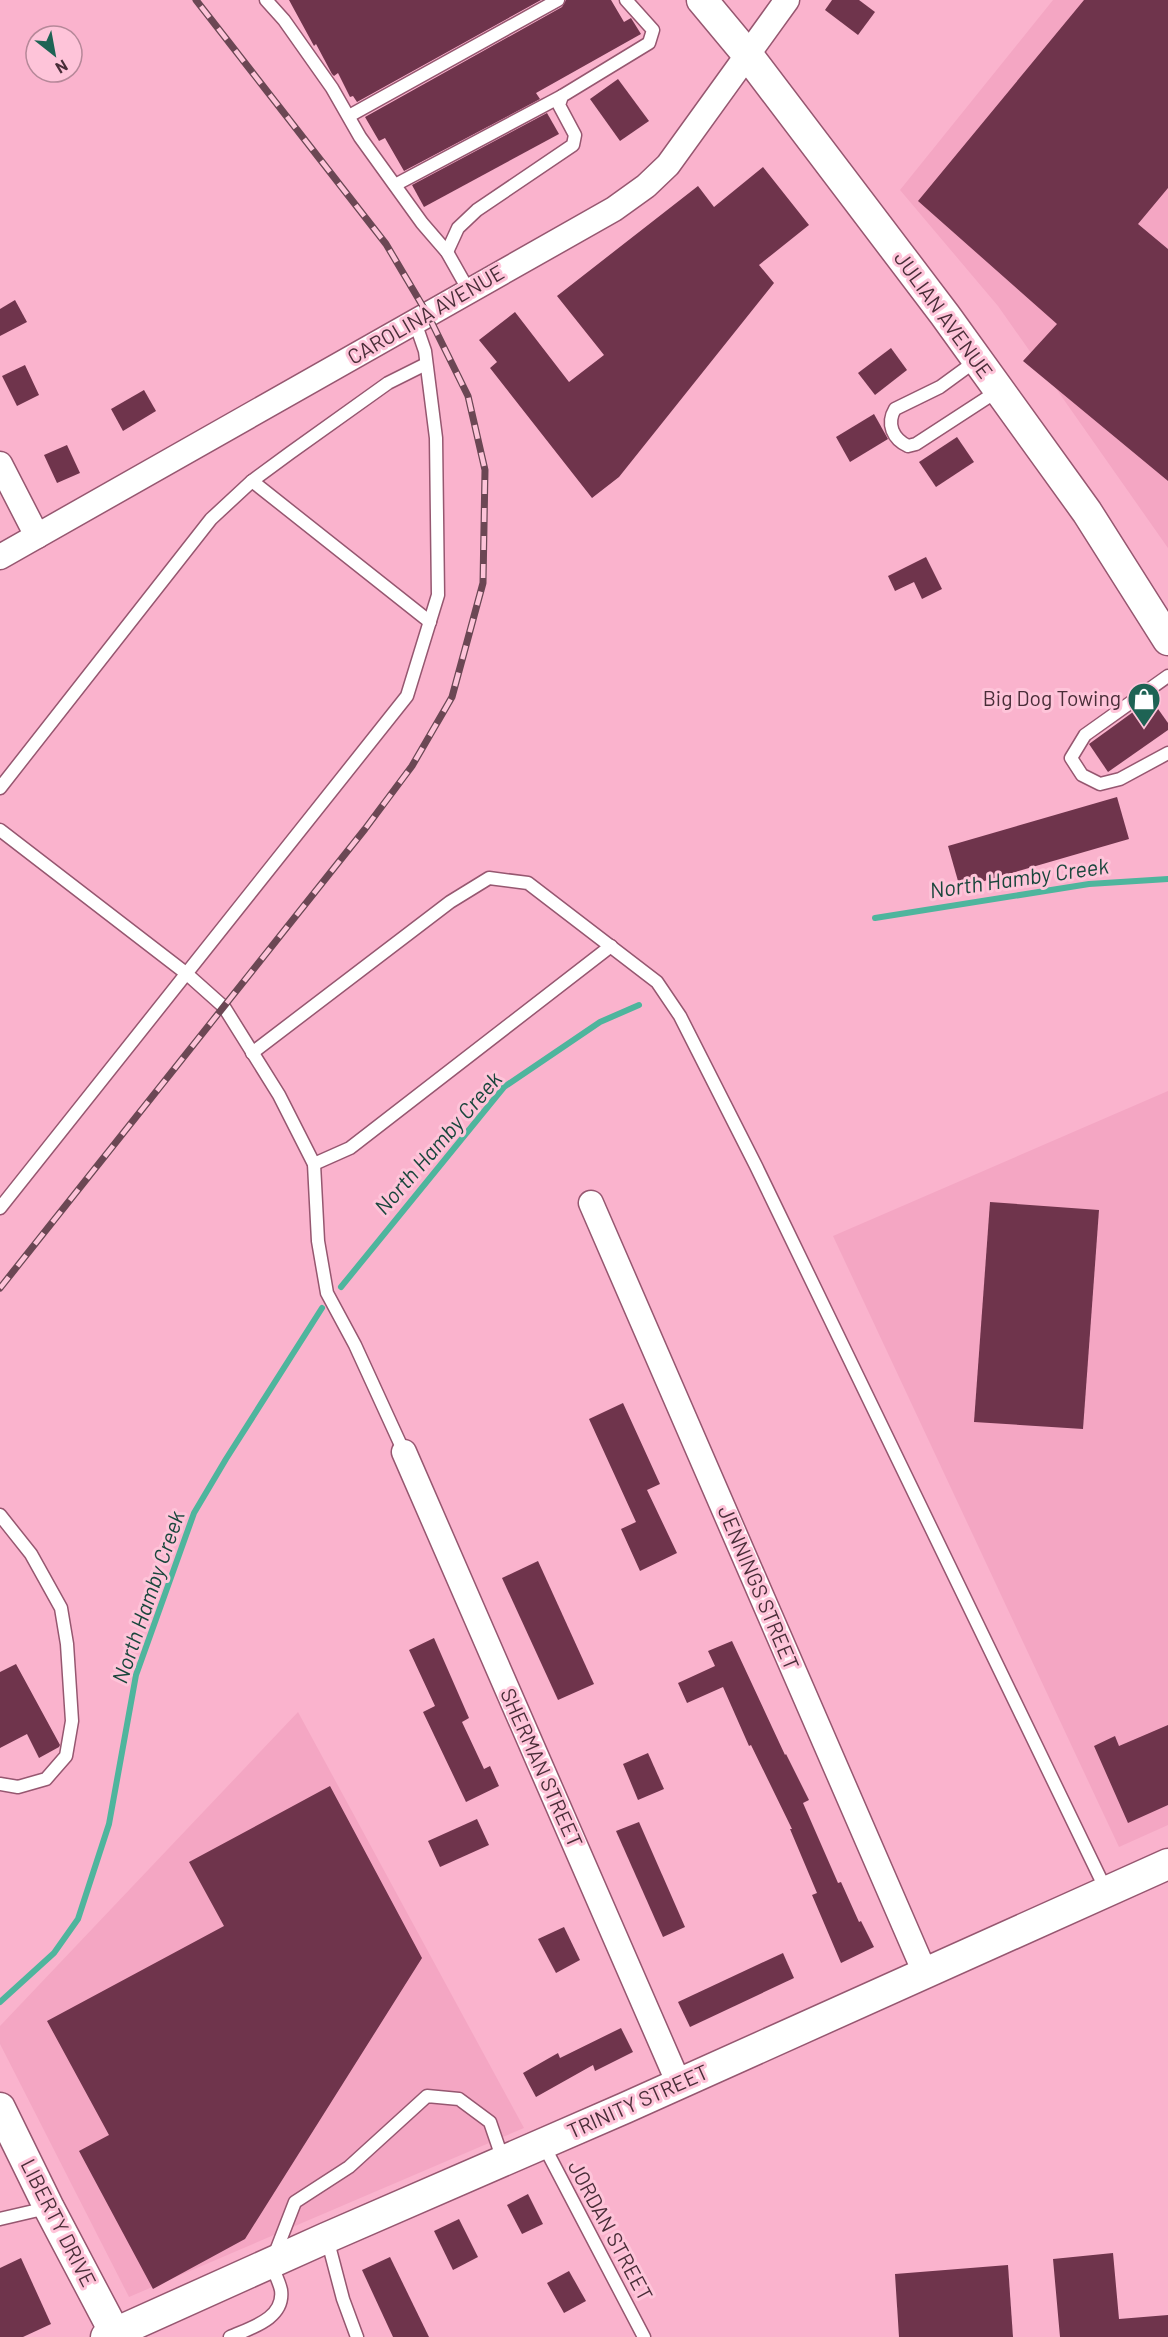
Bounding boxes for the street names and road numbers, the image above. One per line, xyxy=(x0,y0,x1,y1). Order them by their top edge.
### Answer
street label: JULIAN AVENUE xyxy=(890,246,999,383)
street label: CAROLINA AVENUE xyxy=(342,259,508,369)
street label: JENNINGS STREET xyxy=(714,1502,805,1673)
street label: SHERMAN STREET xyxy=(496,1684,589,1851)
street label: TRINITY STREET xyxy=(563,2058,712,2143)
street label: LIBERTY DRIVE xyxy=(16,2154,102,2290)
street label: JORDAN STREET xyxy=(564,2156,659,2305)

